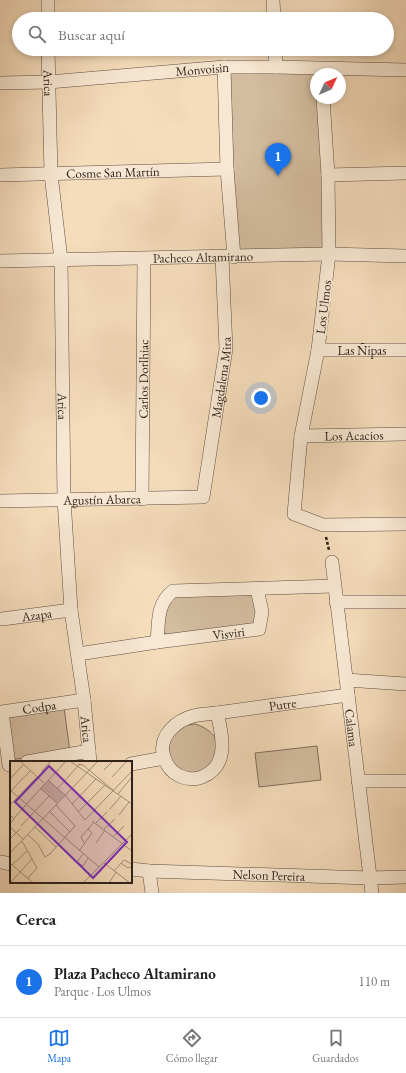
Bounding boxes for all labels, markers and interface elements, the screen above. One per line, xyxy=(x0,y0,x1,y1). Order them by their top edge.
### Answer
search box xyxy=(12,12,394,56)
icon: search xyxy=(26,23,48,45)
text: Buscar aquí xyxy=(58,25,125,44)
street label: Monvoisin xyxy=(175,59,229,80)
street label: Arica xyxy=(39,68,57,97)
north arrow xyxy=(310,68,346,104)
pin: 1 xyxy=(265,143,291,176)
street label: Cosme San Martín xyxy=(66,163,160,182)
street label: Pacheco Altamirano xyxy=(153,248,253,267)
street label: Los Ulmos xyxy=(312,279,335,335)
street label: Magdalena Mira xyxy=(207,336,235,419)
street label: Carlos Dorlhiac xyxy=(135,339,152,419)
street label: Las Ñipas xyxy=(338,342,386,359)
your location xyxy=(251,388,271,408)
street label: Arica xyxy=(54,392,71,421)
street label: Los Acacios xyxy=(324,426,384,445)
street label: Agustín Abarca xyxy=(62,490,142,509)
street label: Azapa xyxy=(20,604,54,626)
street label: Visviri xyxy=(211,623,246,644)
street label: Putre xyxy=(268,694,297,715)
street label: Codpa xyxy=(21,696,58,718)
street label: Calama xyxy=(341,708,362,749)
street label: Arica xyxy=(76,714,96,744)
inset map xyxy=(10,761,132,883)
street label: Nelson Pereira xyxy=(232,866,306,885)
text: Cerca xyxy=(16,908,56,930)
text: Plaza Pacheco Altamirano xyxy=(54,964,216,983)
text: 1 xyxy=(26,973,32,990)
text: 110 m xyxy=(359,973,390,990)
text: Parque · Los Ulmos xyxy=(54,983,151,1000)
tab: Mapa xyxy=(47,1027,71,1065)
tab: Cómo llegar xyxy=(166,1027,218,1065)
tab: Guardados xyxy=(312,1027,359,1065)

